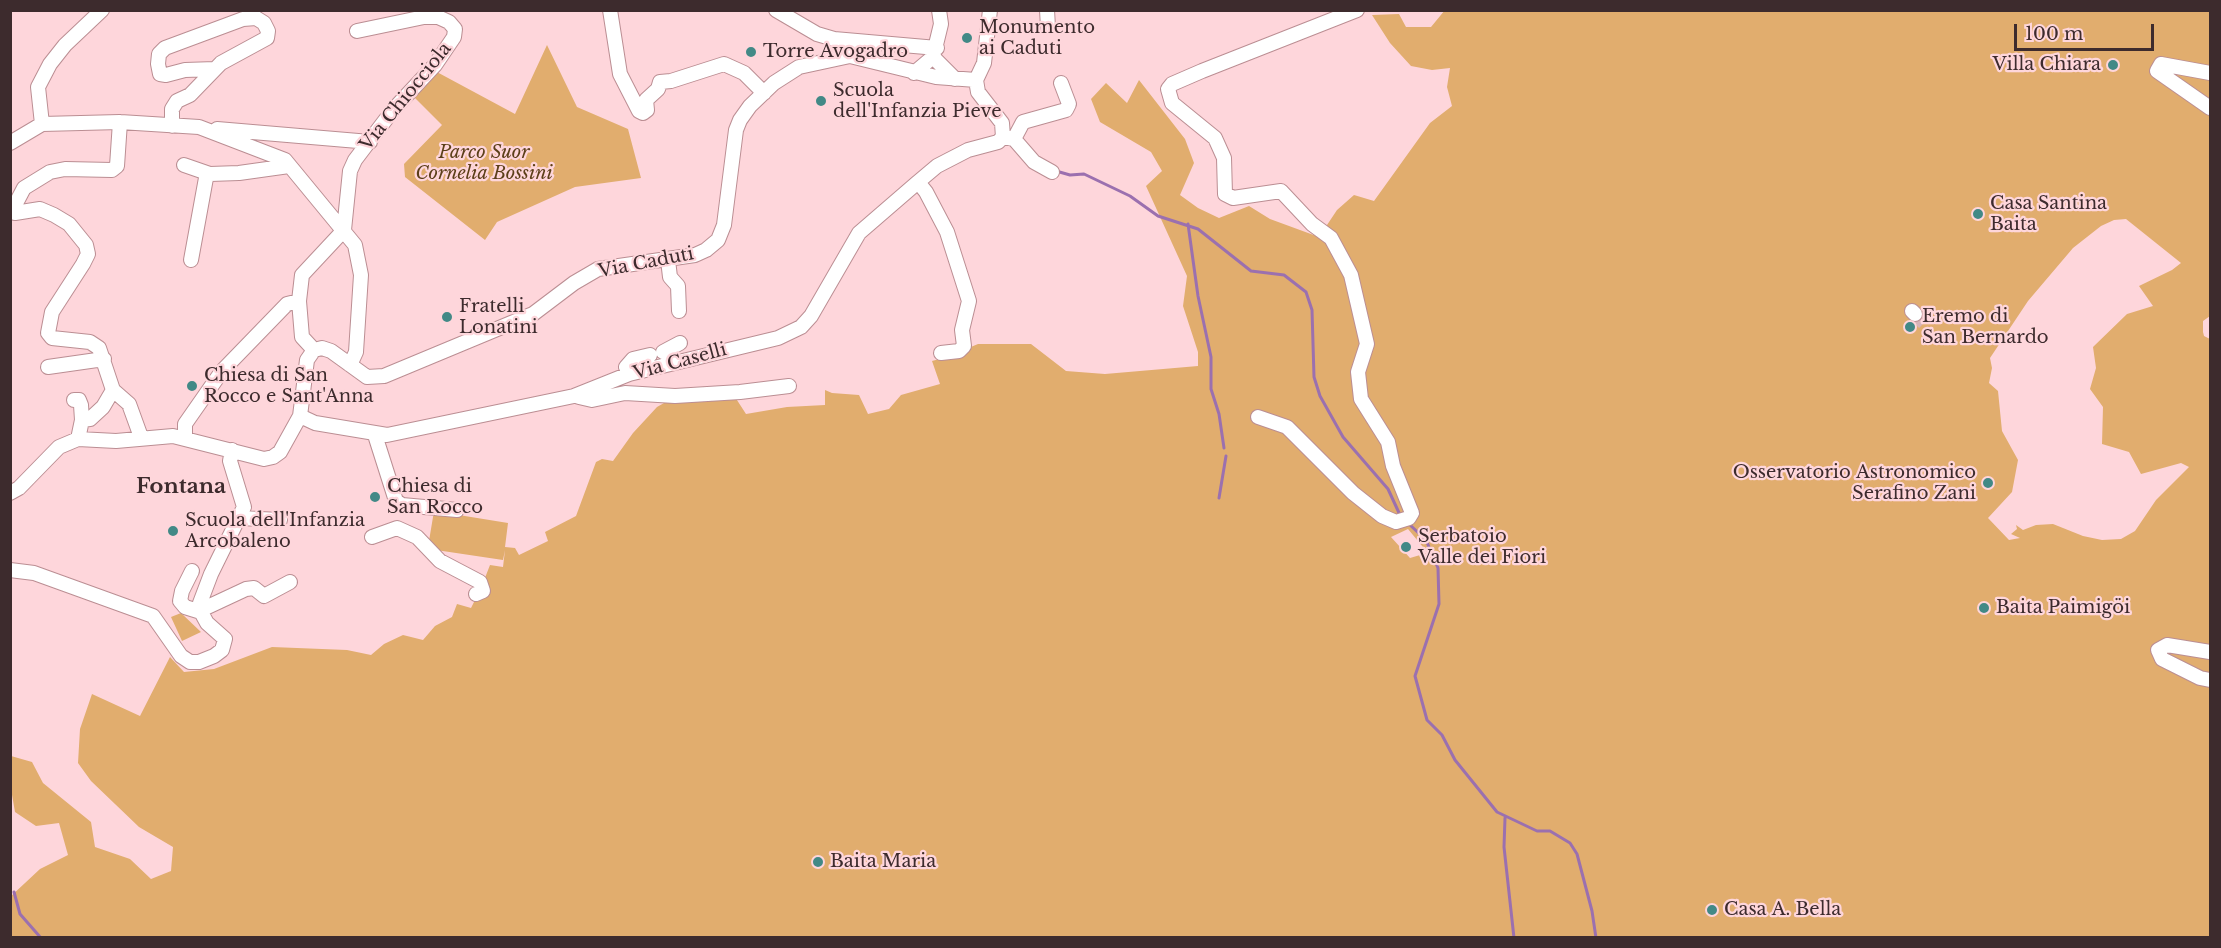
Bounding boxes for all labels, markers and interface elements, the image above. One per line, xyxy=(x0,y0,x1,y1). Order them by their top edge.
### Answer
scale bar xyxy=(2017,12,2156,50)
place label: Monumento ai Caduti xyxy=(979,17,1095,60)
text: 100 m xyxy=(2025,23,2083,45)
marker: Monumento ai Caduti xyxy=(960,31,974,45)
street label: Via Chiocciola xyxy=(356,39,456,155)
place label: Torre Avogadro xyxy=(763,41,908,63)
marker: Torre Avogadro xyxy=(744,45,758,59)
place label: Villa Chiara xyxy=(1993,54,2101,76)
marker: Villa Chiara xyxy=(2106,58,2120,72)
place label: Scuola dell'Infanzia Pieve xyxy=(833,80,1001,122)
marker: Scuola dell'Infanzia Pieve xyxy=(814,94,828,108)
park label: Parco Suor Cornelia Bossini xyxy=(415,142,553,184)
place label: Casa Santina Baita xyxy=(1990,193,2107,236)
marker: Casa Santina Baita xyxy=(1971,207,1985,221)
street label: Via Caduti xyxy=(596,243,696,283)
place label: Fratelli Lonatini xyxy=(459,296,538,338)
place label: Eremo di San Bernardo xyxy=(1922,306,2049,348)
marker: Fratelli Lonatini xyxy=(440,310,454,324)
marker: Eremo di San Bernardo xyxy=(1903,320,1917,334)
street label: Via Caselli xyxy=(631,339,729,385)
place label: Chiesa di San Rocco e Sant'Anna xyxy=(204,365,374,407)
marker: Chiesa di San Rocco e Sant'Anna xyxy=(185,379,199,393)
place label: Osservatorio Astronomico Serafino Zani xyxy=(1733,462,1976,504)
district label: Fontana xyxy=(136,474,226,500)
place label: Chiesa di San Rocco xyxy=(387,476,483,518)
marker: Osservatorio Astronomico Serafino Zani xyxy=(1981,476,1995,490)
marker: Chiesa di San Rocco xyxy=(368,490,382,504)
place label: Scuola dell'Infanzia Arcobaleno xyxy=(185,510,365,552)
marker: Scuola dell'Infanzia Arcobaleno xyxy=(166,524,180,538)
place label: Serbatoio Valle dei Fiori xyxy=(1418,526,1546,568)
marker: Serbatoio Valle dei Fiori xyxy=(1399,540,1413,554)
place label: Baita Paimigöi xyxy=(1996,597,2130,619)
marker: Baita Paimigöi xyxy=(1977,601,1991,615)
place label: Baita Maria xyxy=(830,851,936,873)
marker: Baita Maria xyxy=(811,855,825,869)
place label: Casa A. Bella xyxy=(1724,899,1841,921)
marker: Casa A. Bella xyxy=(1705,903,1719,917)

